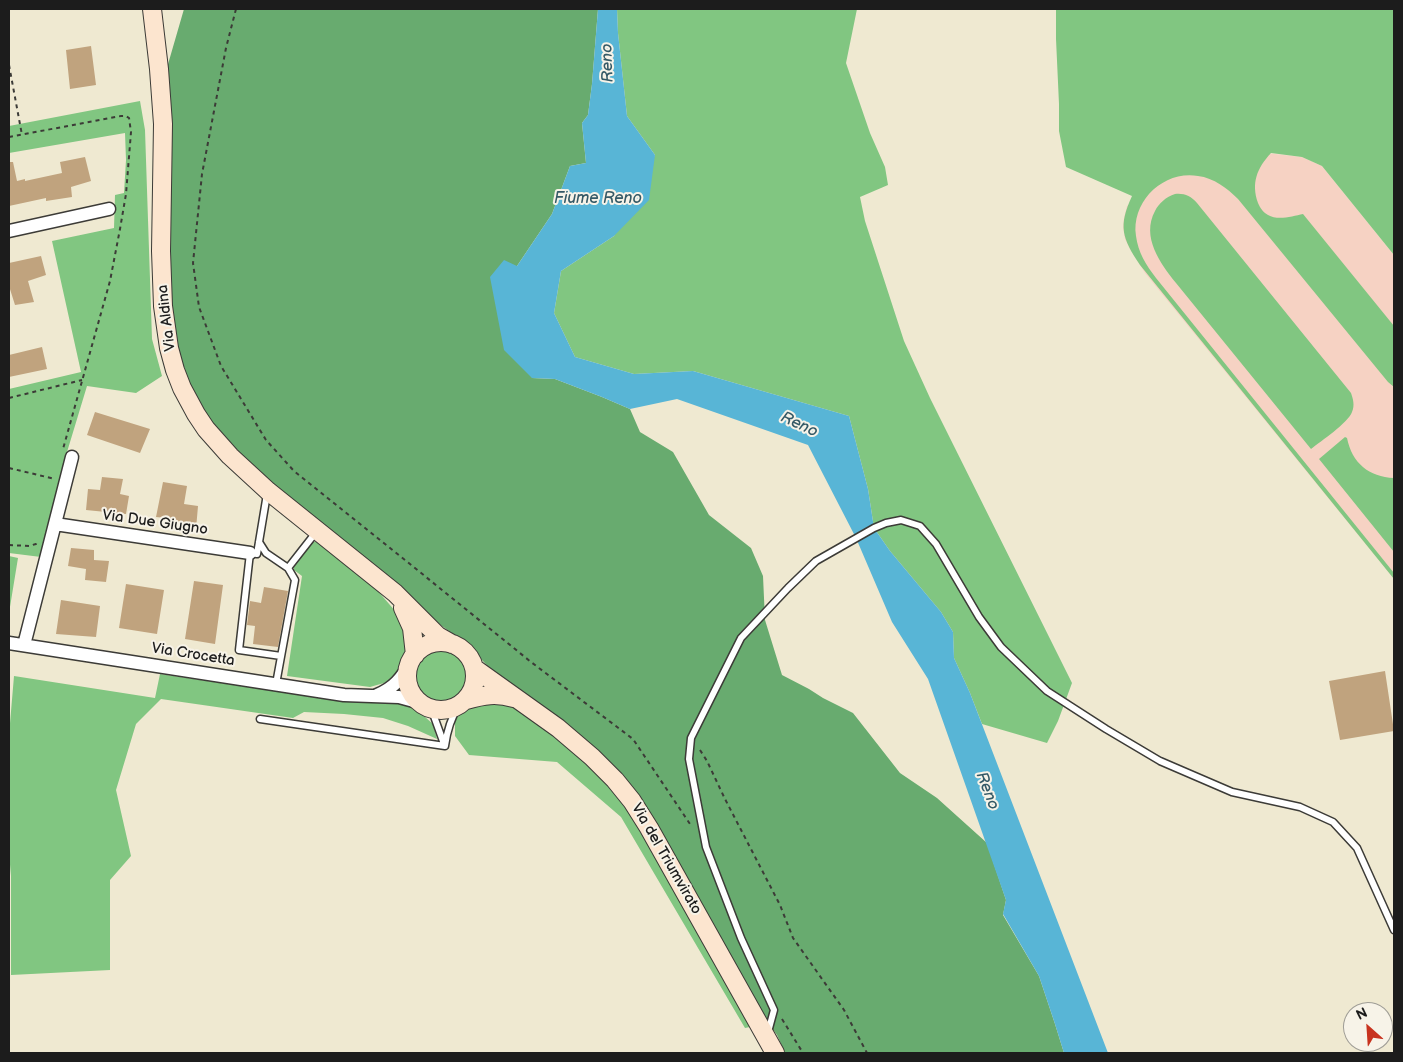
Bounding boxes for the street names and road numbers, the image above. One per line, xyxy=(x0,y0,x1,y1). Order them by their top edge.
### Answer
street label: Via Aldina xyxy=(154,284,180,352)
street label: Via Due Giugno xyxy=(101,507,209,539)
street label: Via Crocetta xyxy=(150,640,236,670)
street label: Via del Triumvirato xyxy=(627,800,705,918)

